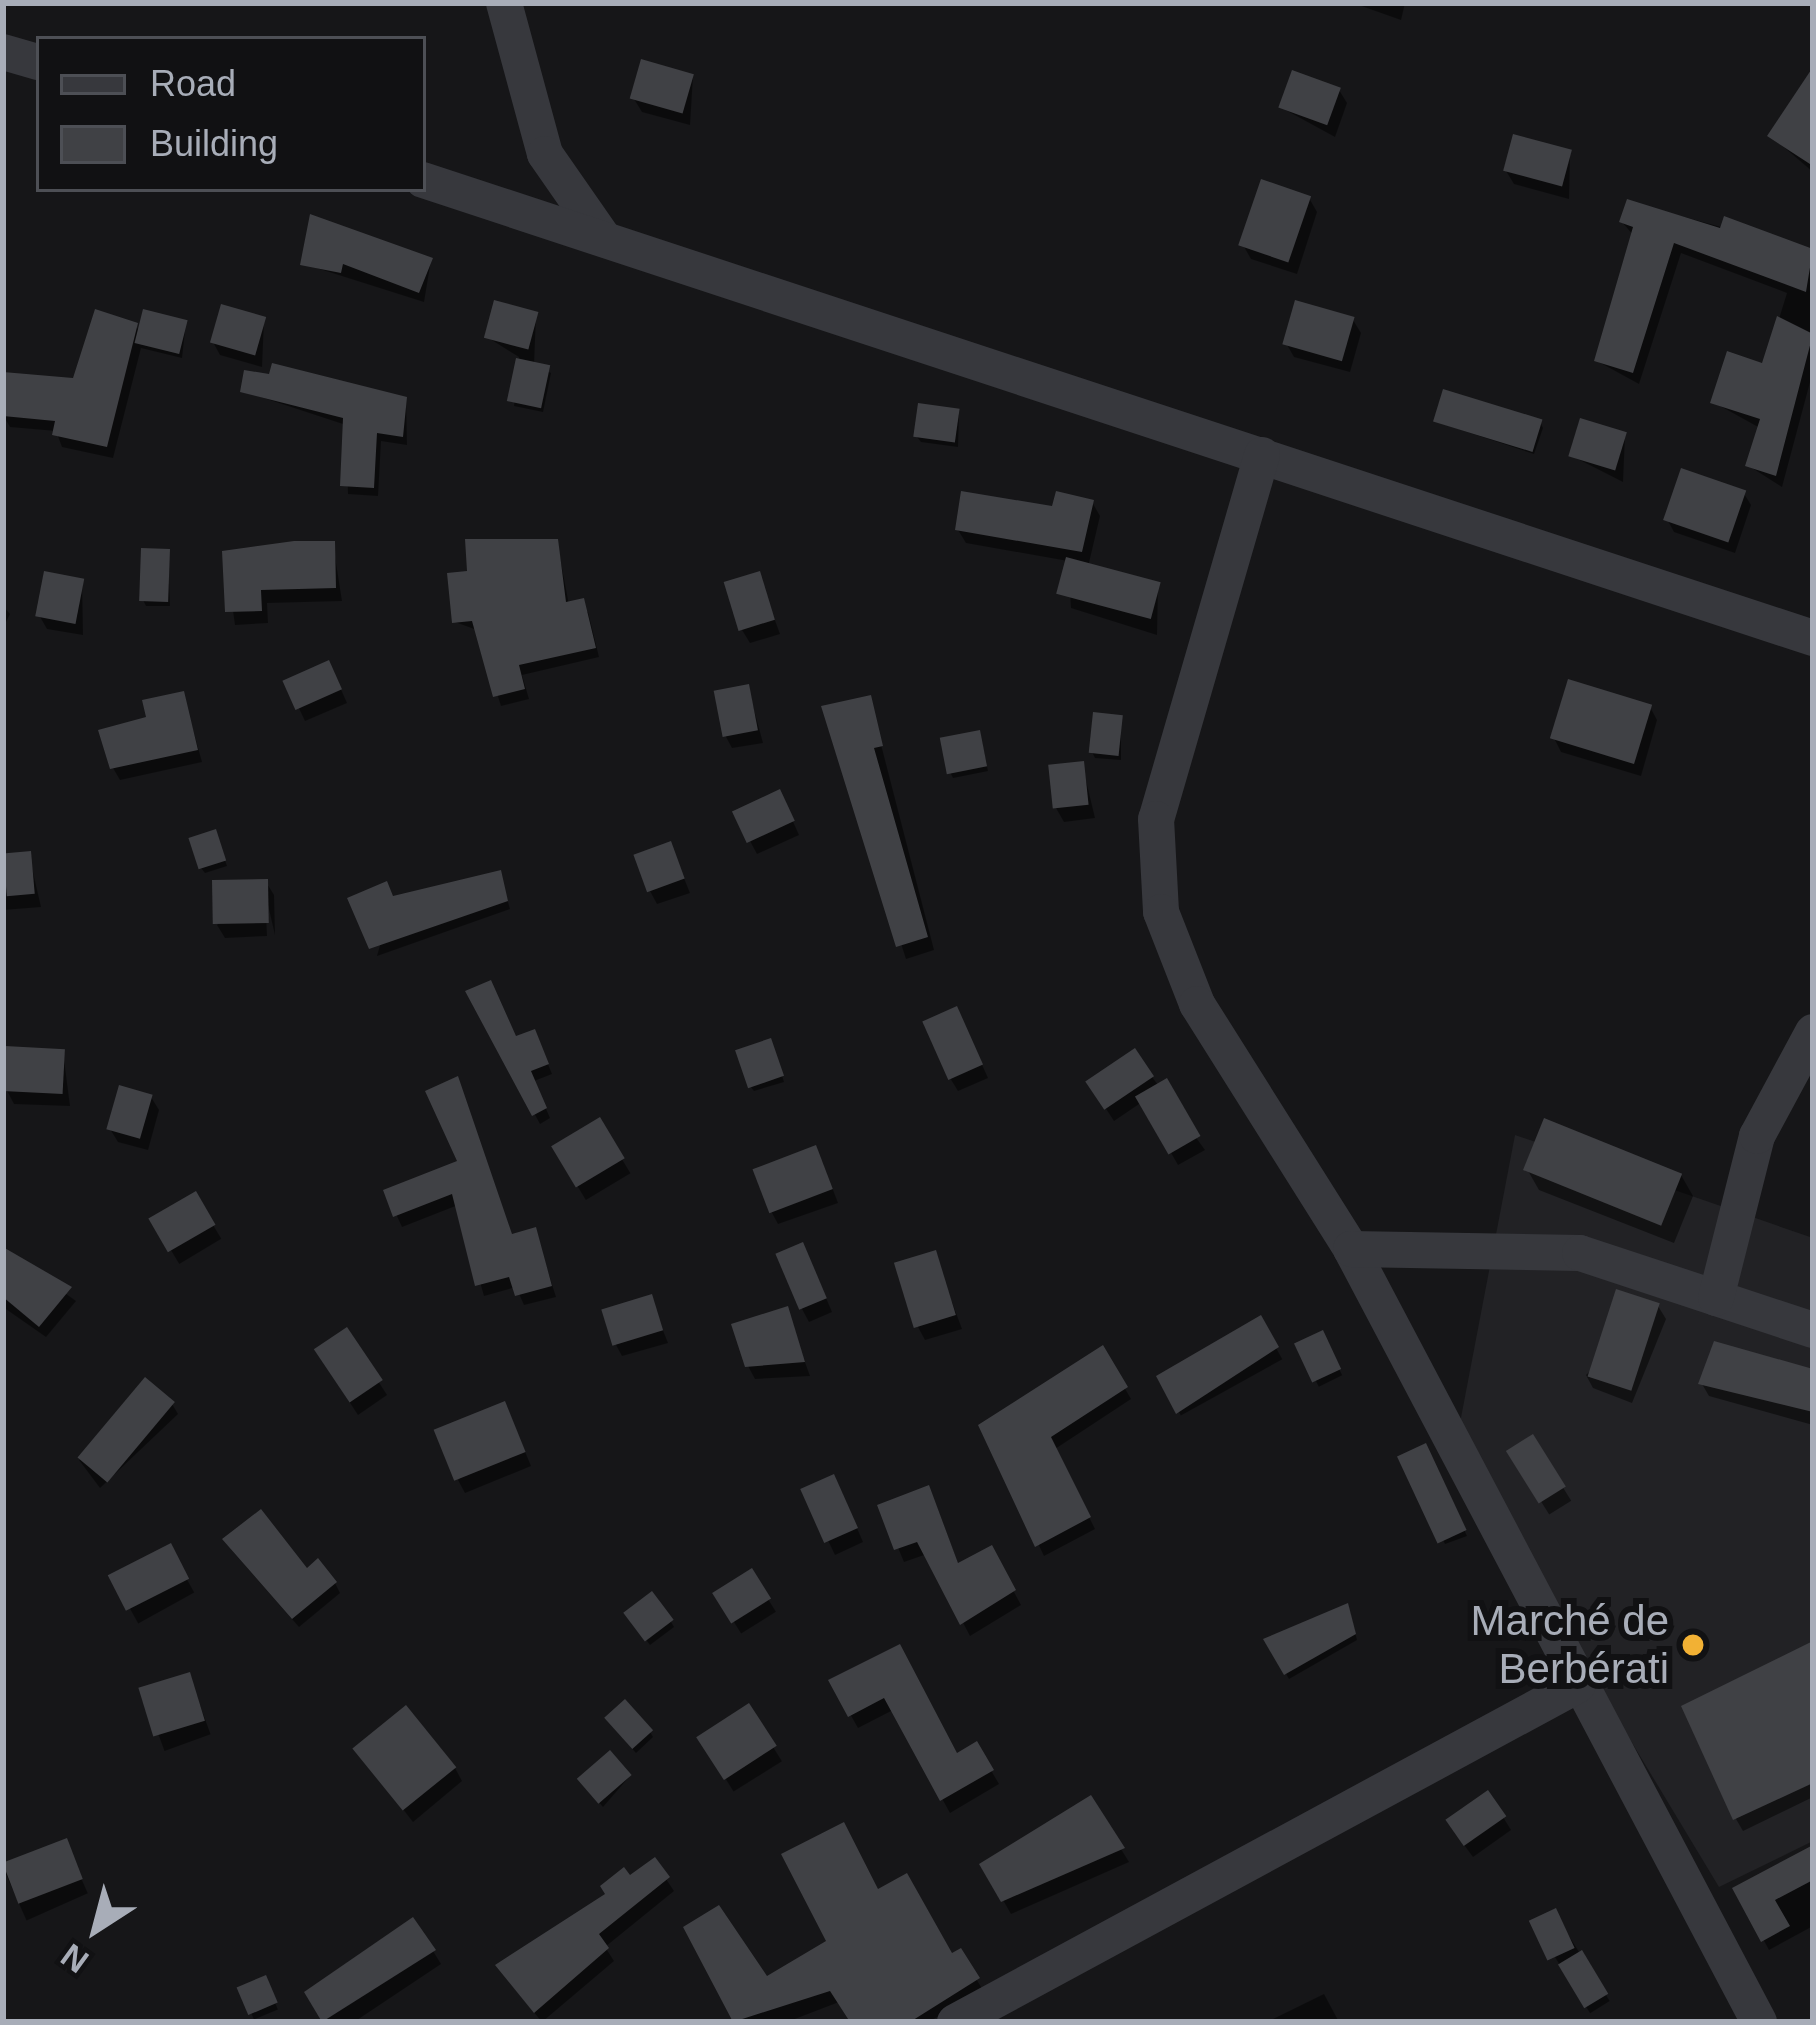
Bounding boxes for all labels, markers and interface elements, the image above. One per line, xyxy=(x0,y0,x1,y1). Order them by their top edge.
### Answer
legend xyxy=(36,36,426,192)
text: Road xyxy=(150,63,236,104)
text: Building xyxy=(150,123,278,164)
place label: Marché de Berbérati xyxy=(1471,1596,1669,1694)
marker: Marché de Berbérati xyxy=(1680,1632,1706,1658)
north arrow xyxy=(36,1869,156,1989)
text: N xyxy=(54,1937,95,1981)

